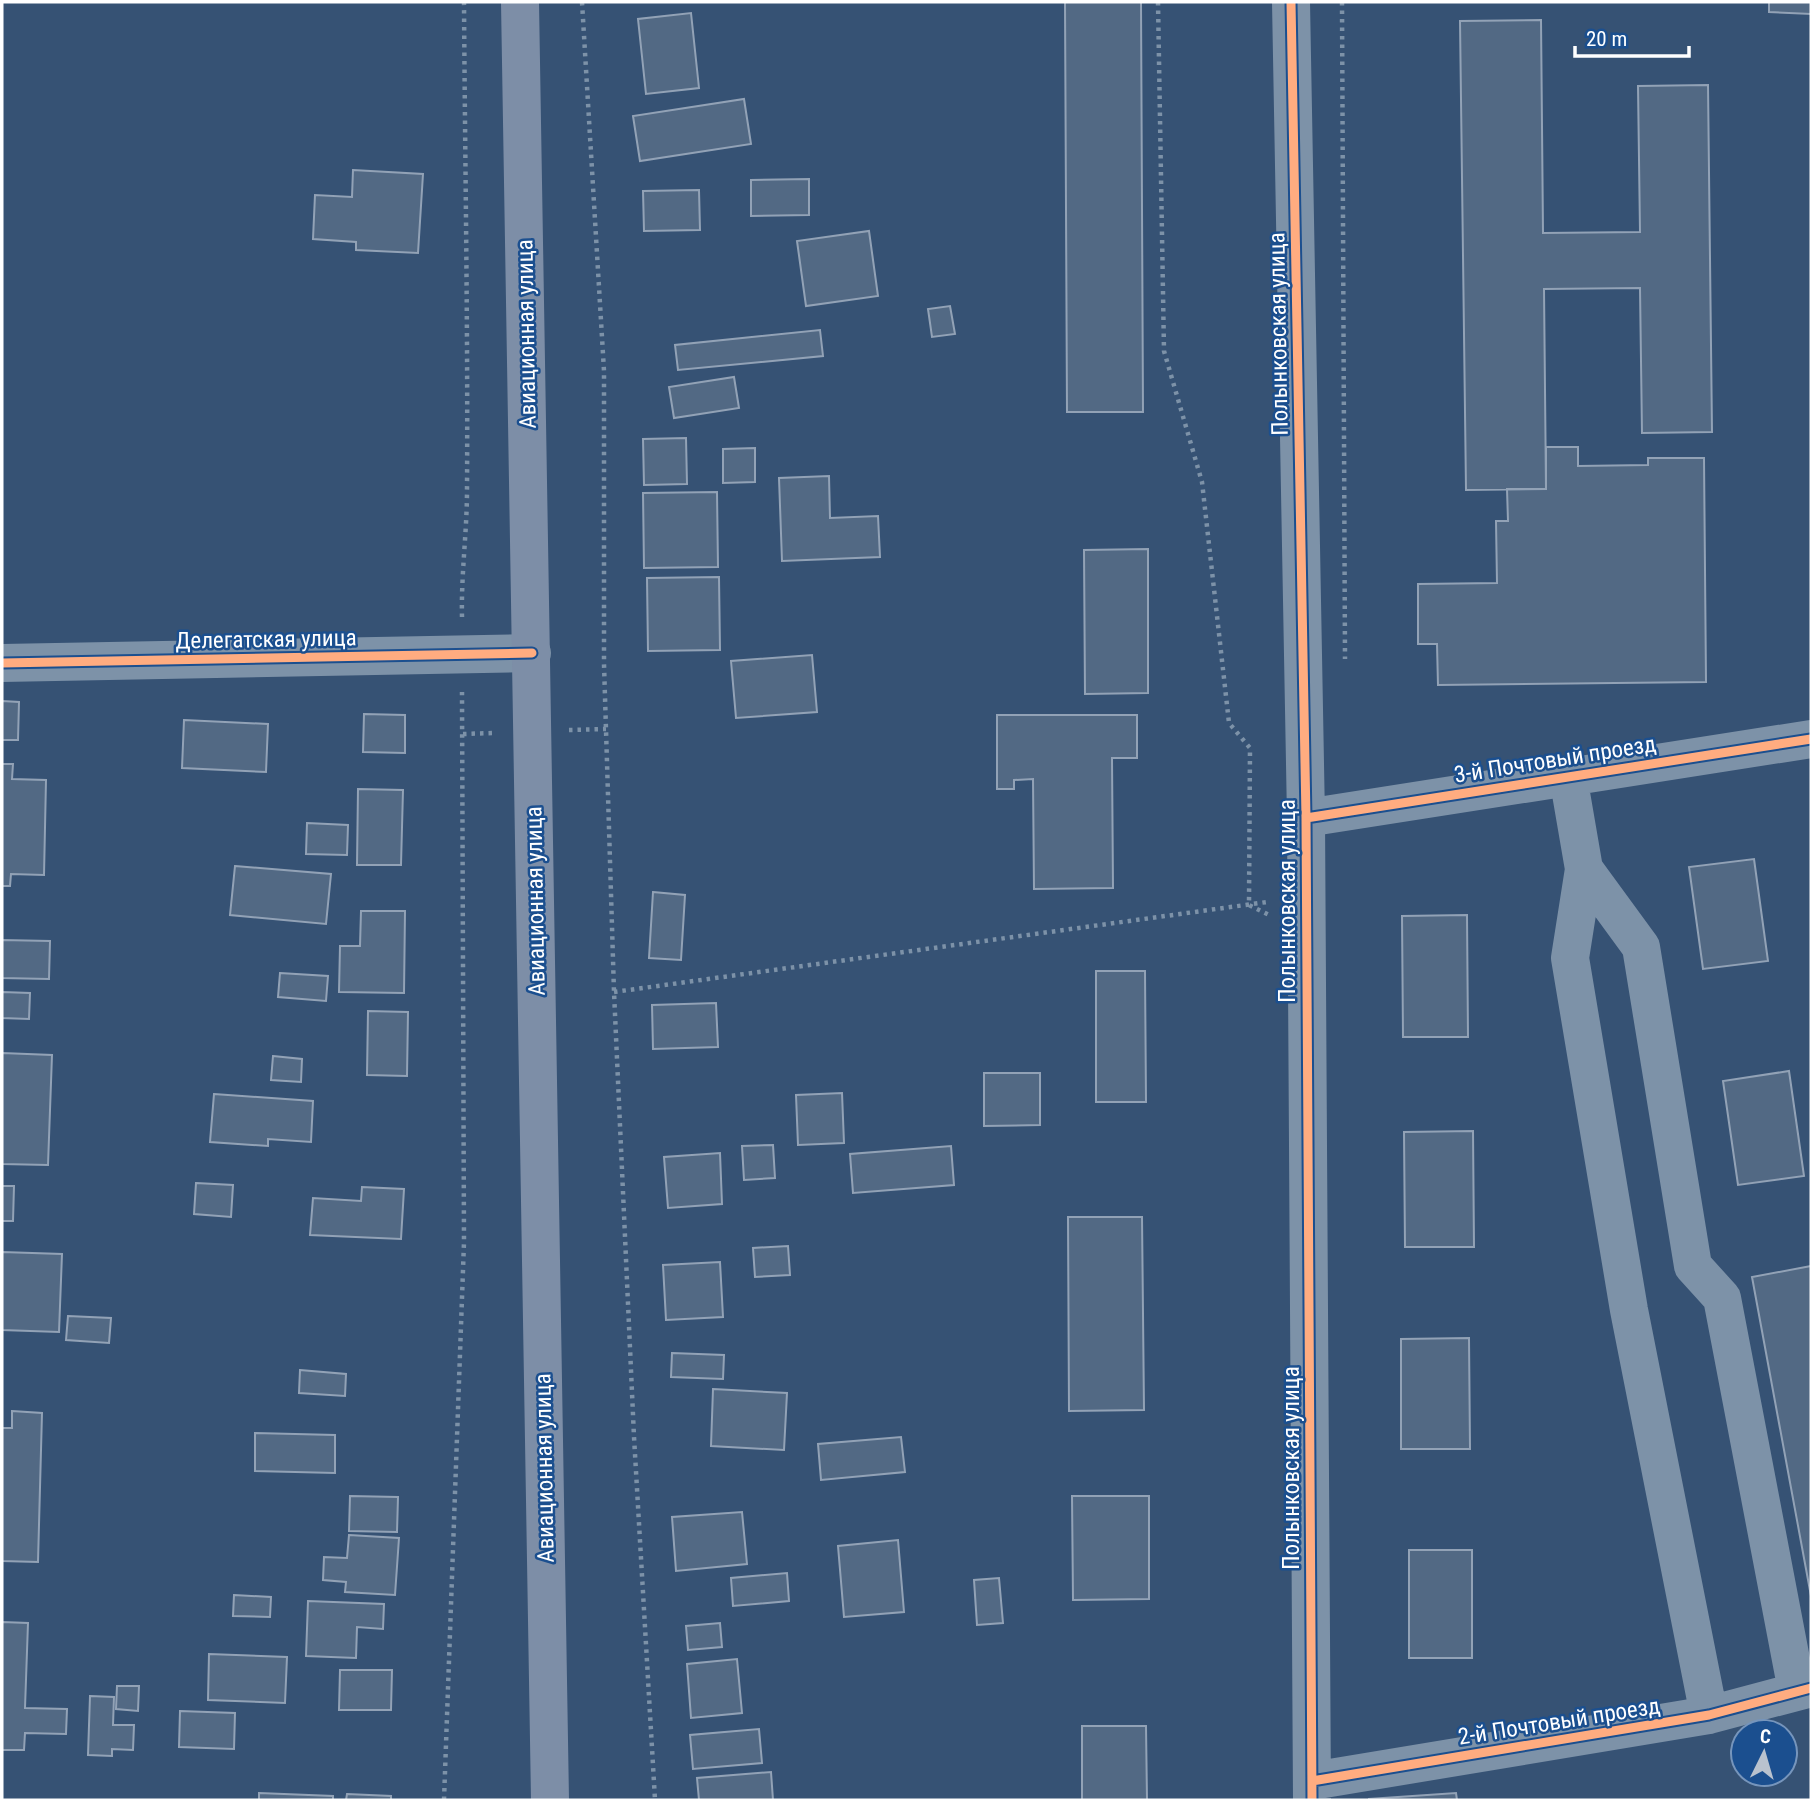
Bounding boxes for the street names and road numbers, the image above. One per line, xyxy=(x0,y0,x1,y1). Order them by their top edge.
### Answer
street label: Полынковская улица xyxy=(1263,232,1294,436)
street label: Авиационная улица xyxy=(511,239,542,429)
street label: Делегатская улица xyxy=(175,624,357,655)
street label: 3-й Почтовый проезд xyxy=(1452,730,1658,789)
street label: Полынковская улица xyxy=(1274,799,1301,1003)
street label: Авиационная улица xyxy=(520,806,551,996)
street label: Полынковская улица xyxy=(1278,1366,1305,1570)
street label: Авиационная улица xyxy=(529,1373,560,1563)
street label: 2-й Почтовый проезд xyxy=(1456,1692,1662,1751)

